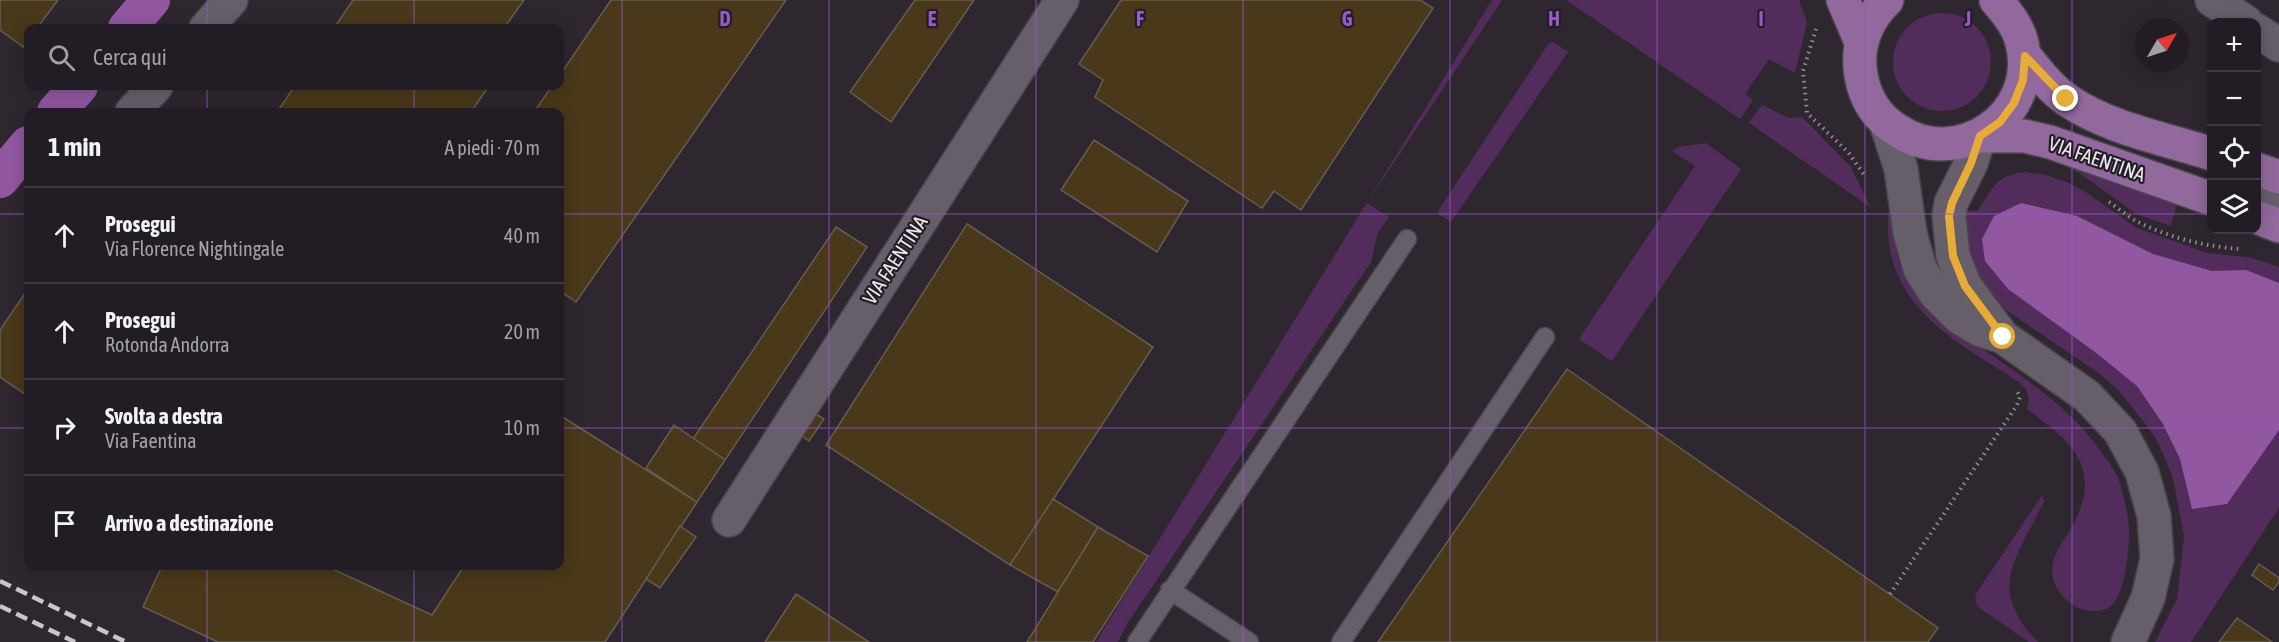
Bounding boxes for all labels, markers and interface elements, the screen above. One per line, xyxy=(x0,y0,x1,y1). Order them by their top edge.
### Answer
text: D xyxy=(719,7,731,30)
text: E xyxy=(928,7,937,30)
text: F xyxy=(1136,7,1144,30)
text: G xyxy=(1342,7,1353,30)
text: H xyxy=(1548,7,1560,30)
text: I xyxy=(1758,7,1764,30)
text: J xyxy=(1964,7,1971,30)
north arrow xyxy=(2135,18,2189,72)
map controls xyxy=(2207,18,2261,234)
button: + xyxy=(2207,18,2261,72)
search box xyxy=(24,24,564,90)
icon: search xyxy=(45,41,78,74)
text: Cerca qui xyxy=(93,44,167,70)
button: − xyxy=(2207,72,2261,126)
route end xyxy=(2052,85,2078,111)
button: locate xyxy=(2207,126,2261,180)
street label: VIA FAENTINA xyxy=(2046,131,2149,186)
text: 1 min xyxy=(48,132,101,162)
text: A piedi · 70 m xyxy=(445,136,540,159)
button: layers xyxy=(2207,180,2261,234)
text: Prosegui xyxy=(105,211,176,237)
street label: VIA FAENTINA xyxy=(858,211,932,308)
icon: ahead xyxy=(48,219,81,252)
text: 40 m xyxy=(504,224,540,247)
text: Via Florence Nightingale xyxy=(105,237,284,260)
text: Prosegui xyxy=(105,307,176,333)
icon: ahead xyxy=(48,315,81,348)
text: 20 m xyxy=(504,320,540,343)
route start xyxy=(1989,323,2015,349)
text: Rotonda Andorra xyxy=(105,333,230,356)
text: Svolta a destra xyxy=(105,403,223,429)
icon: right xyxy=(48,411,81,444)
text: 10 m xyxy=(504,416,540,439)
text: Via Faentina xyxy=(105,429,197,452)
icon: arrive xyxy=(48,507,81,540)
text: Arrivo a destinazione xyxy=(105,510,274,536)

